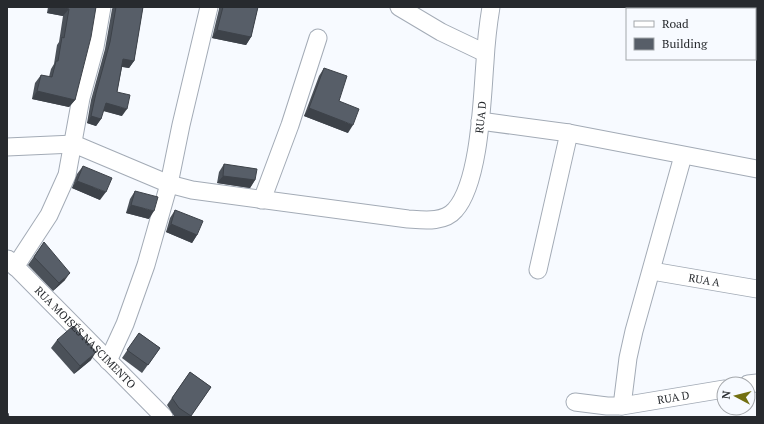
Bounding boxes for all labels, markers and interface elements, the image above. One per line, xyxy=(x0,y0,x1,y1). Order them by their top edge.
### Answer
legend xyxy=(626,8,756,60)
text: Road xyxy=(662,16,689,31)
text: Building xyxy=(662,36,708,51)
street label: RUA D xyxy=(472,100,489,134)
street label: RUA A xyxy=(687,270,722,290)
street label: RUA MOISÉS NASCIMENTO xyxy=(32,283,139,391)
north arrow xyxy=(716,376,756,416)
street label: RUA D xyxy=(656,388,691,407)
text: N xyxy=(719,389,734,400)

